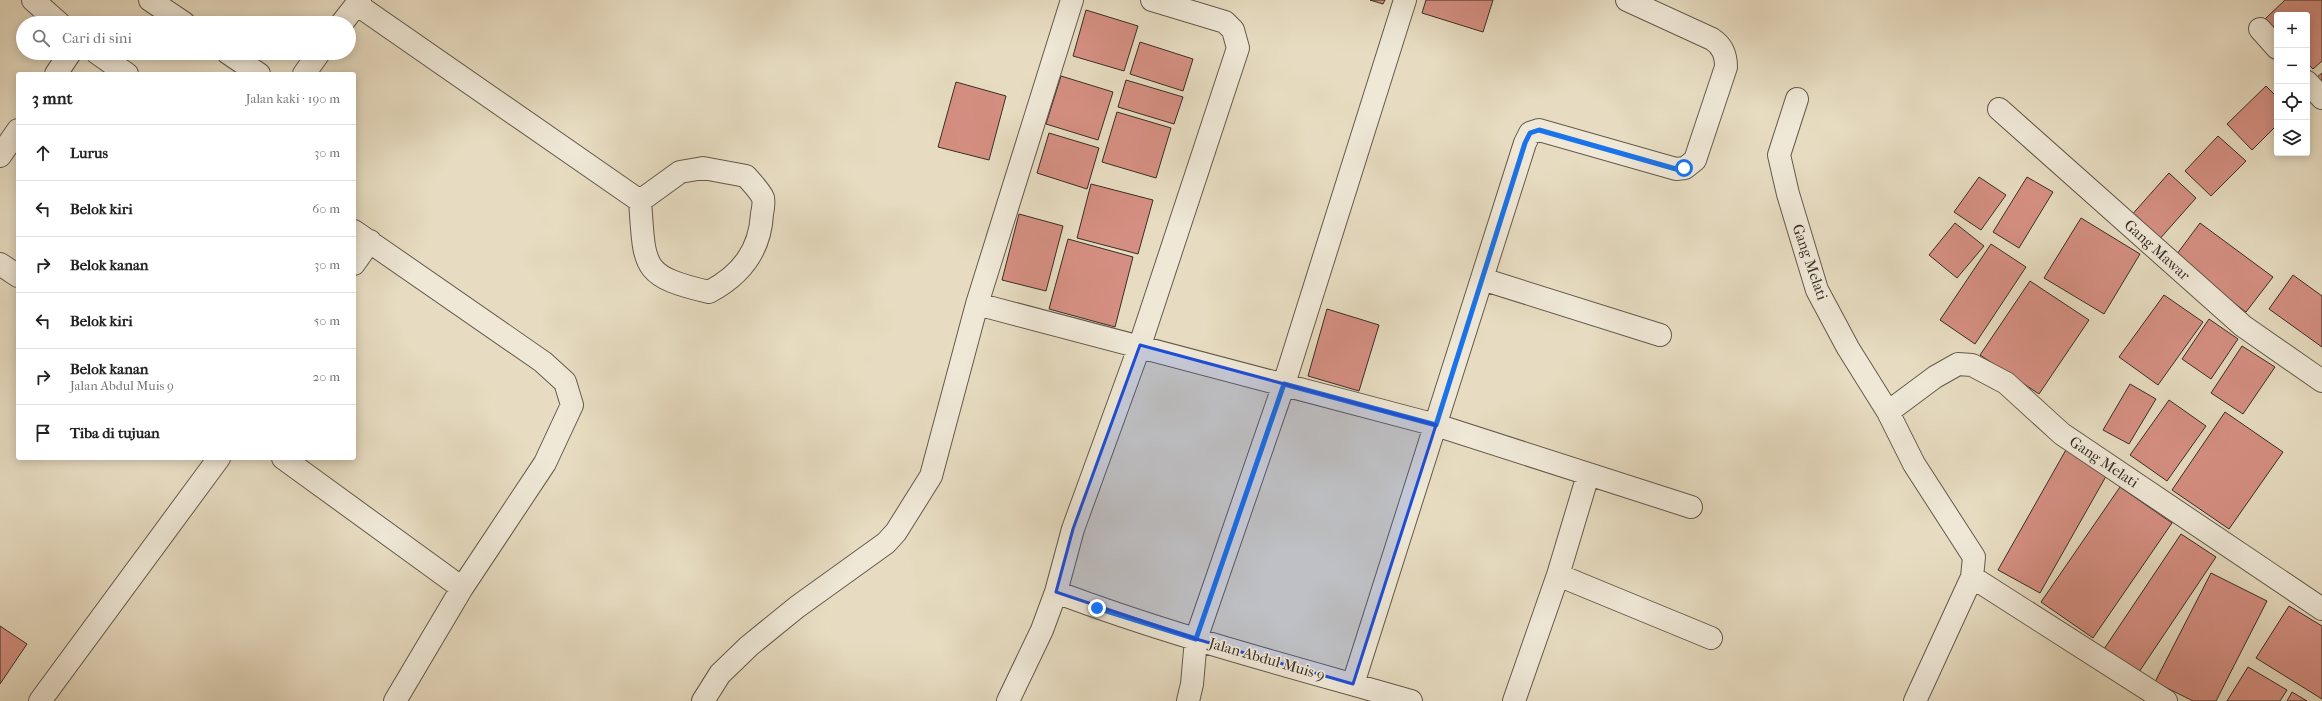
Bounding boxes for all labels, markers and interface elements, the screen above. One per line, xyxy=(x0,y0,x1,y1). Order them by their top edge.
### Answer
map controls xyxy=(2274,12,2310,156)
button: + xyxy=(2274,12,2310,48)
search box xyxy=(16,16,356,60)
icon: search xyxy=(30,27,52,49)
text: Cari di sini xyxy=(62,29,132,47)
button: − xyxy=(2274,48,2310,84)
button: locate xyxy=(2274,84,2310,120)
text: 3 mnt xyxy=(32,88,73,108)
text: Jalan kaki · 190 m xyxy=(246,91,340,106)
button: layers xyxy=(2274,120,2310,156)
icon: ahead xyxy=(32,142,54,164)
text: Lurus xyxy=(70,144,108,162)
text: 30 m xyxy=(314,145,340,160)
route start xyxy=(1675,159,1693,177)
icon: left xyxy=(32,198,54,220)
text: Belok kiri xyxy=(70,200,133,218)
text: 60 m xyxy=(312,201,340,216)
street label: Gang Mawar xyxy=(2120,216,2194,285)
street label: Gang Melati xyxy=(1789,222,1832,303)
icon: right xyxy=(32,254,54,276)
text: Belok kanan xyxy=(70,256,149,274)
text: 30 m xyxy=(314,257,340,272)
icon: left xyxy=(32,310,54,332)
text: Belok kiri xyxy=(70,312,133,330)
text: 50 m xyxy=(314,313,340,328)
text: Belok kanan xyxy=(70,360,149,378)
icon: right xyxy=(32,366,54,388)
text: 20 m xyxy=(313,369,340,384)
text: Jalan Abdul Muis 9 xyxy=(70,378,174,393)
icon: arrive xyxy=(32,422,54,444)
text: Tiba di tujuan xyxy=(70,424,160,442)
street label: Gang Melati xyxy=(2066,432,2142,492)
route end xyxy=(1088,599,1106,617)
street label: Jalan Abdul Muis 9 xyxy=(1206,634,1327,684)

